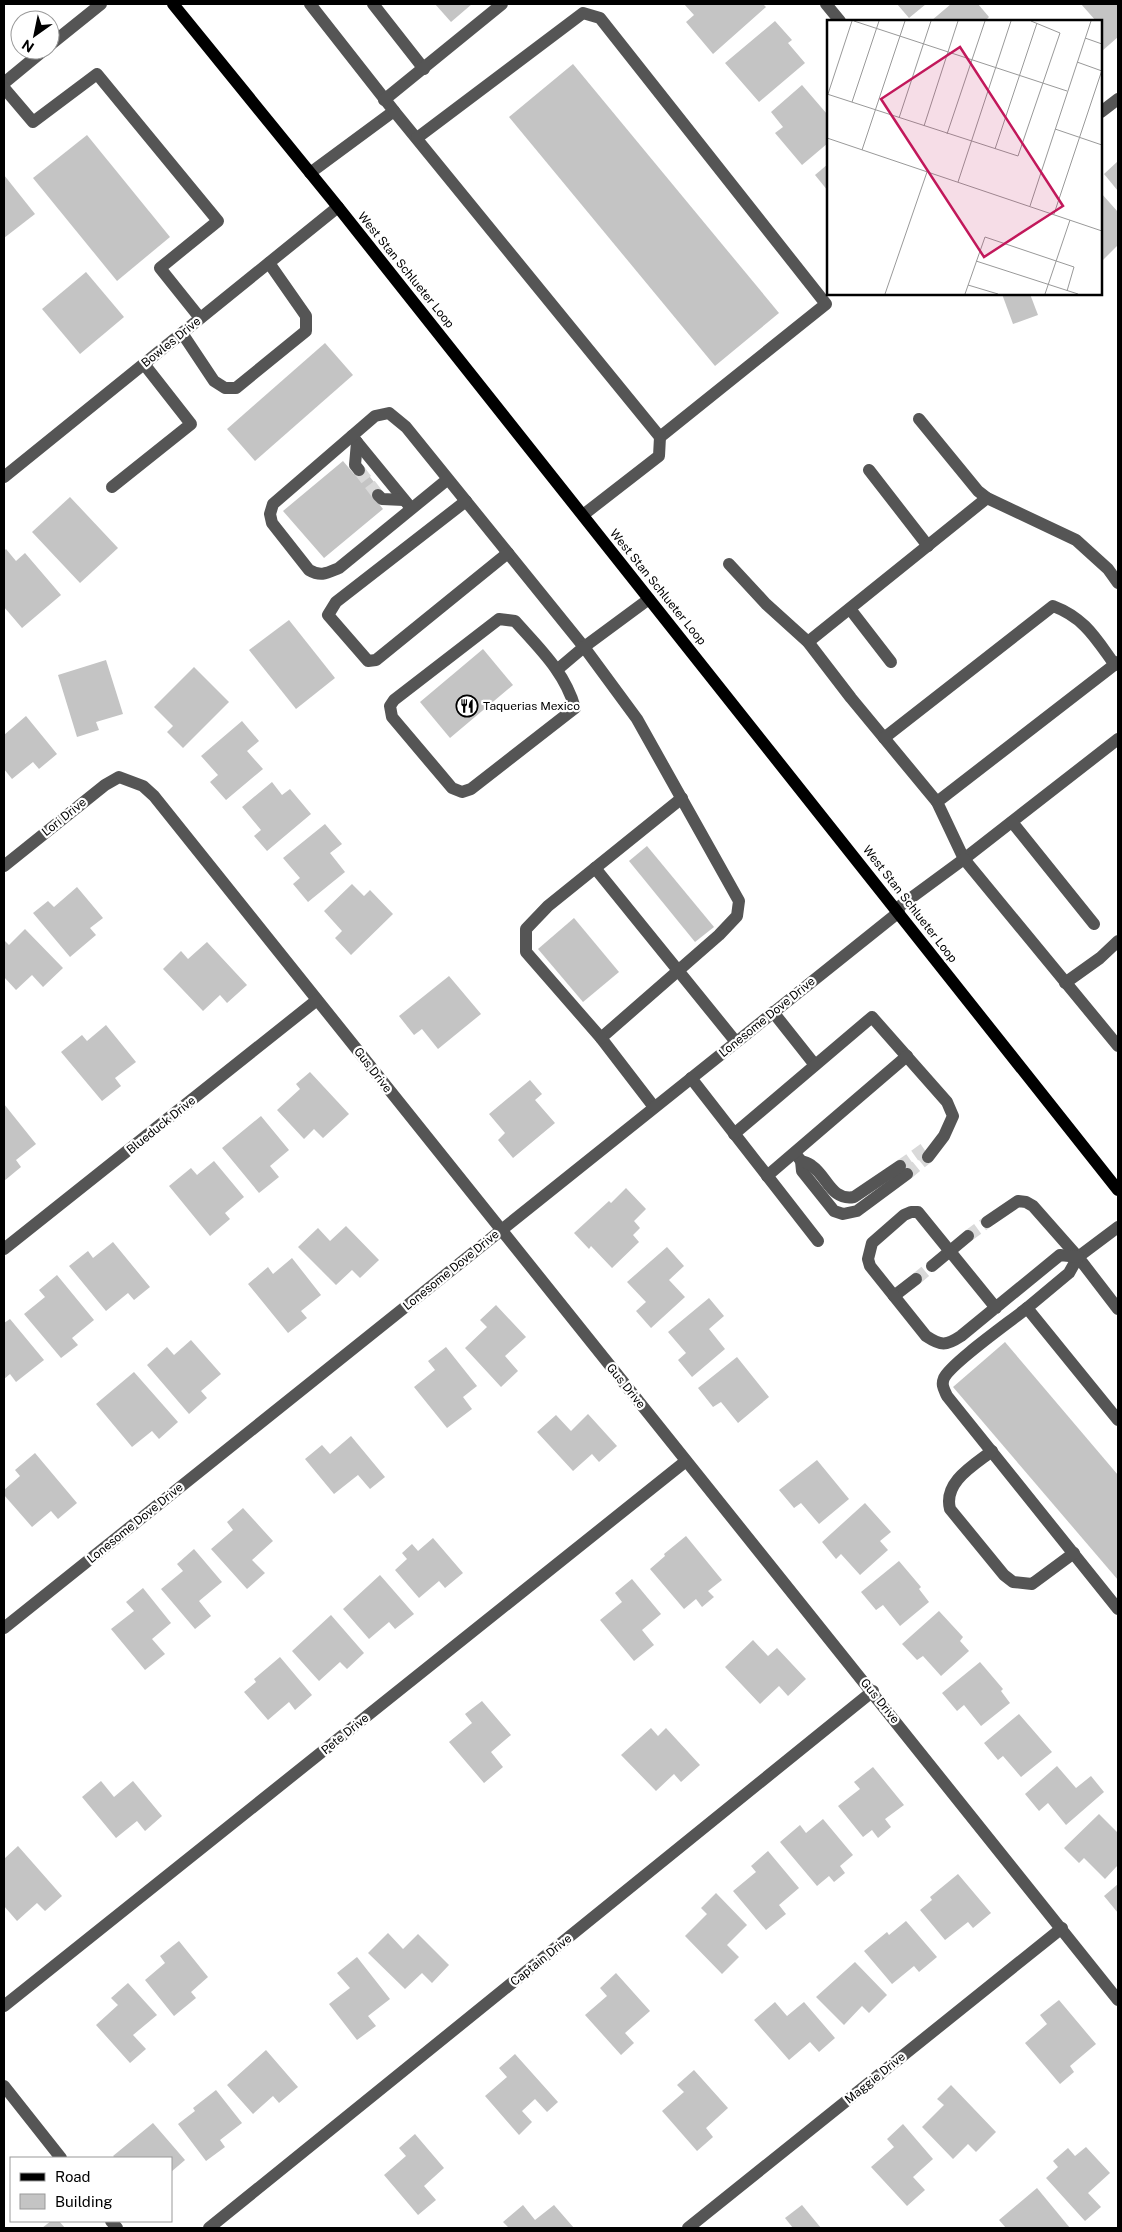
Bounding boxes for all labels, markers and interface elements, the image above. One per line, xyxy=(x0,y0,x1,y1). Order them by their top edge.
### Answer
north arrow xyxy=(10,10,60,60)
inset map xyxy=(827,20,1102,295)
text: N xyxy=(19,36,37,56)
street label: West Stan Schlueter Loop xyxy=(355,209,457,331)
street label: Bowles Drive xyxy=(139,314,204,370)
street label: West Stan Schlueter Loop xyxy=(607,526,709,648)
restaurant icon: Taquerias Mexico xyxy=(455,694,479,718)
place label: Taquerias Mexico xyxy=(483,699,580,713)
street label: Lori Drive xyxy=(39,795,89,839)
street label: West Stan Schlueter Loop xyxy=(860,843,960,965)
street label: Lonesome Dove Drive xyxy=(716,974,818,1060)
street label: Gus Drive xyxy=(351,1045,395,1096)
street label: Blueduck Drive xyxy=(124,1093,198,1157)
street label: Lonesome Dove Drive xyxy=(400,1227,502,1313)
street label: Gus Drive xyxy=(604,1361,648,1411)
street label: Lonesome Dove Drive xyxy=(84,1480,186,1566)
street label: Gus Drive xyxy=(858,1676,902,1726)
street label: Pete Drive xyxy=(318,1711,372,1757)
street label: Captain Drive xyxy=(508,1931,575,1989)
street label: Maggie Drive xyxy=(842,2049,908,2107)
legend xyxy=(10,2157,172,2222)
text: Road xyxy=(55,2168,91,2185)
text: Building xyxy=(55,2193,113,2210)

